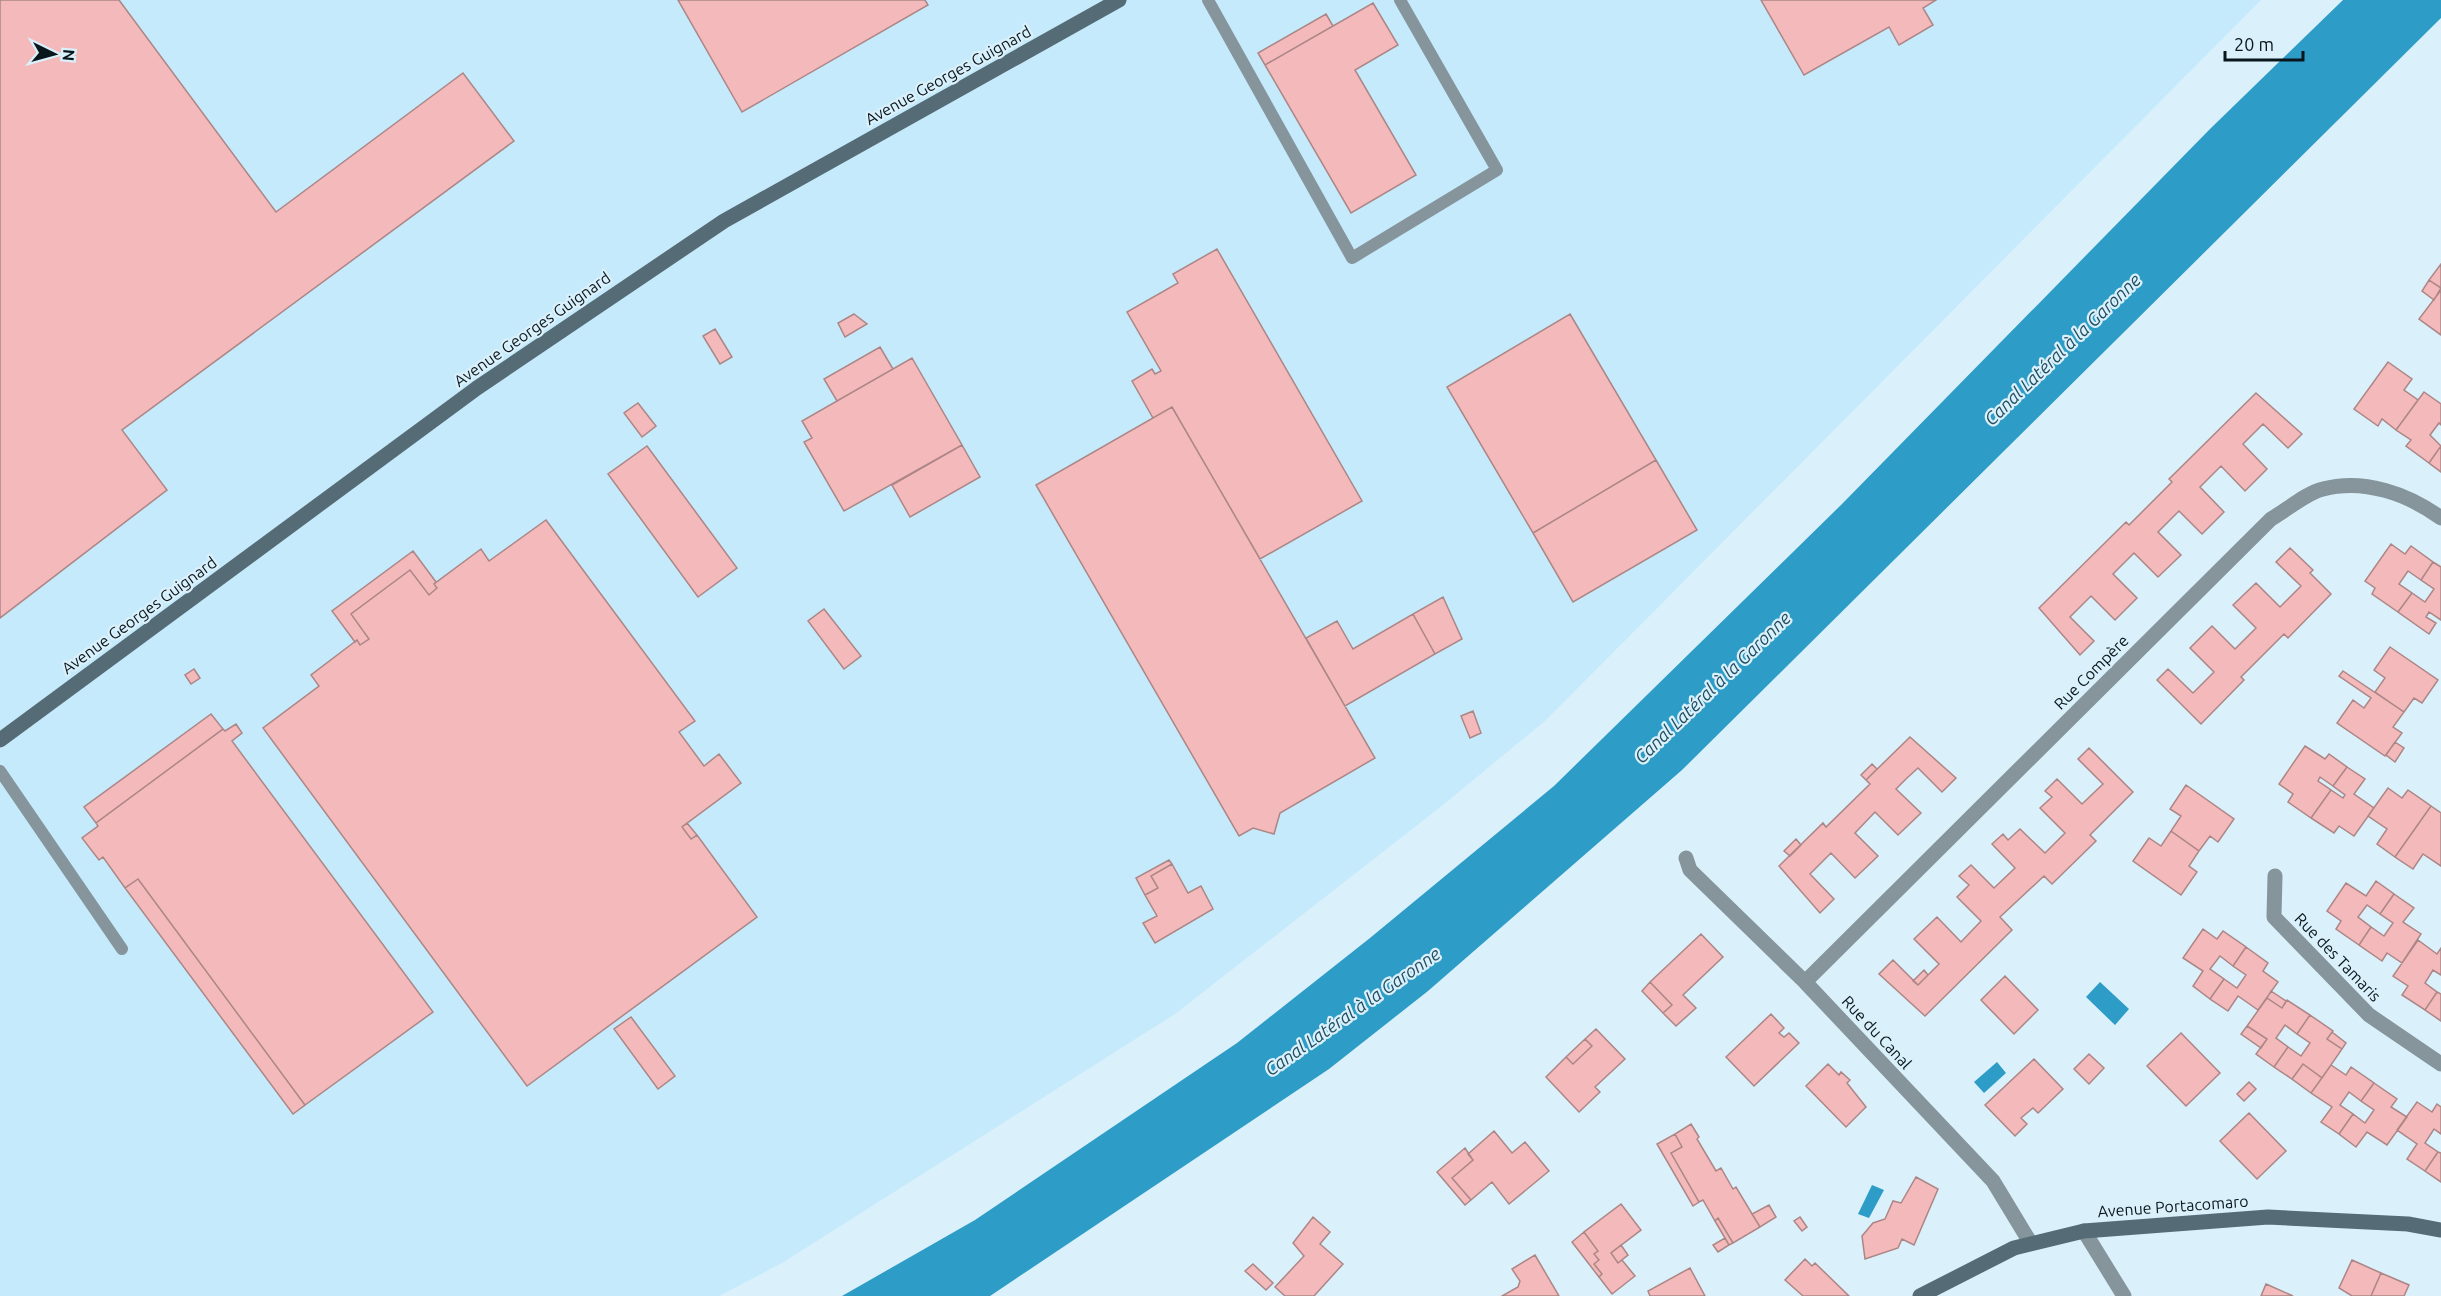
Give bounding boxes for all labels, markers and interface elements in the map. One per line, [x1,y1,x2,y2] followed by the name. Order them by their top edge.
[862,22,1034,128] street label: Avenue Georges Guignard
[24,24,84,84] north arrow
[2225,24,2303,62] scale bar
[2234,34,2274,54] text: 20 m
[59,49,78,62] text: N
[450,268,614,390] street label: Avenue Georges Guignard
[1980,269,2144,429] water label: Canal Latéral à la Garonne
[58,553,220,677] street label: Avenue Georges Guignard
[1630,607,1794,767] water label: Canal Latéral à la Garonne
[2050,631,2132,713] street label: Rue Compère
[2291,909,2385,1005] street label: Rue des Tamaris
[1261,943,1443,1079] water label: Canal Latéral à la Garonne
[1839,992,1915,1072] street label: Rue du Canal
[2097,1192,2249,1220] street label: Avenue Portacomaro

